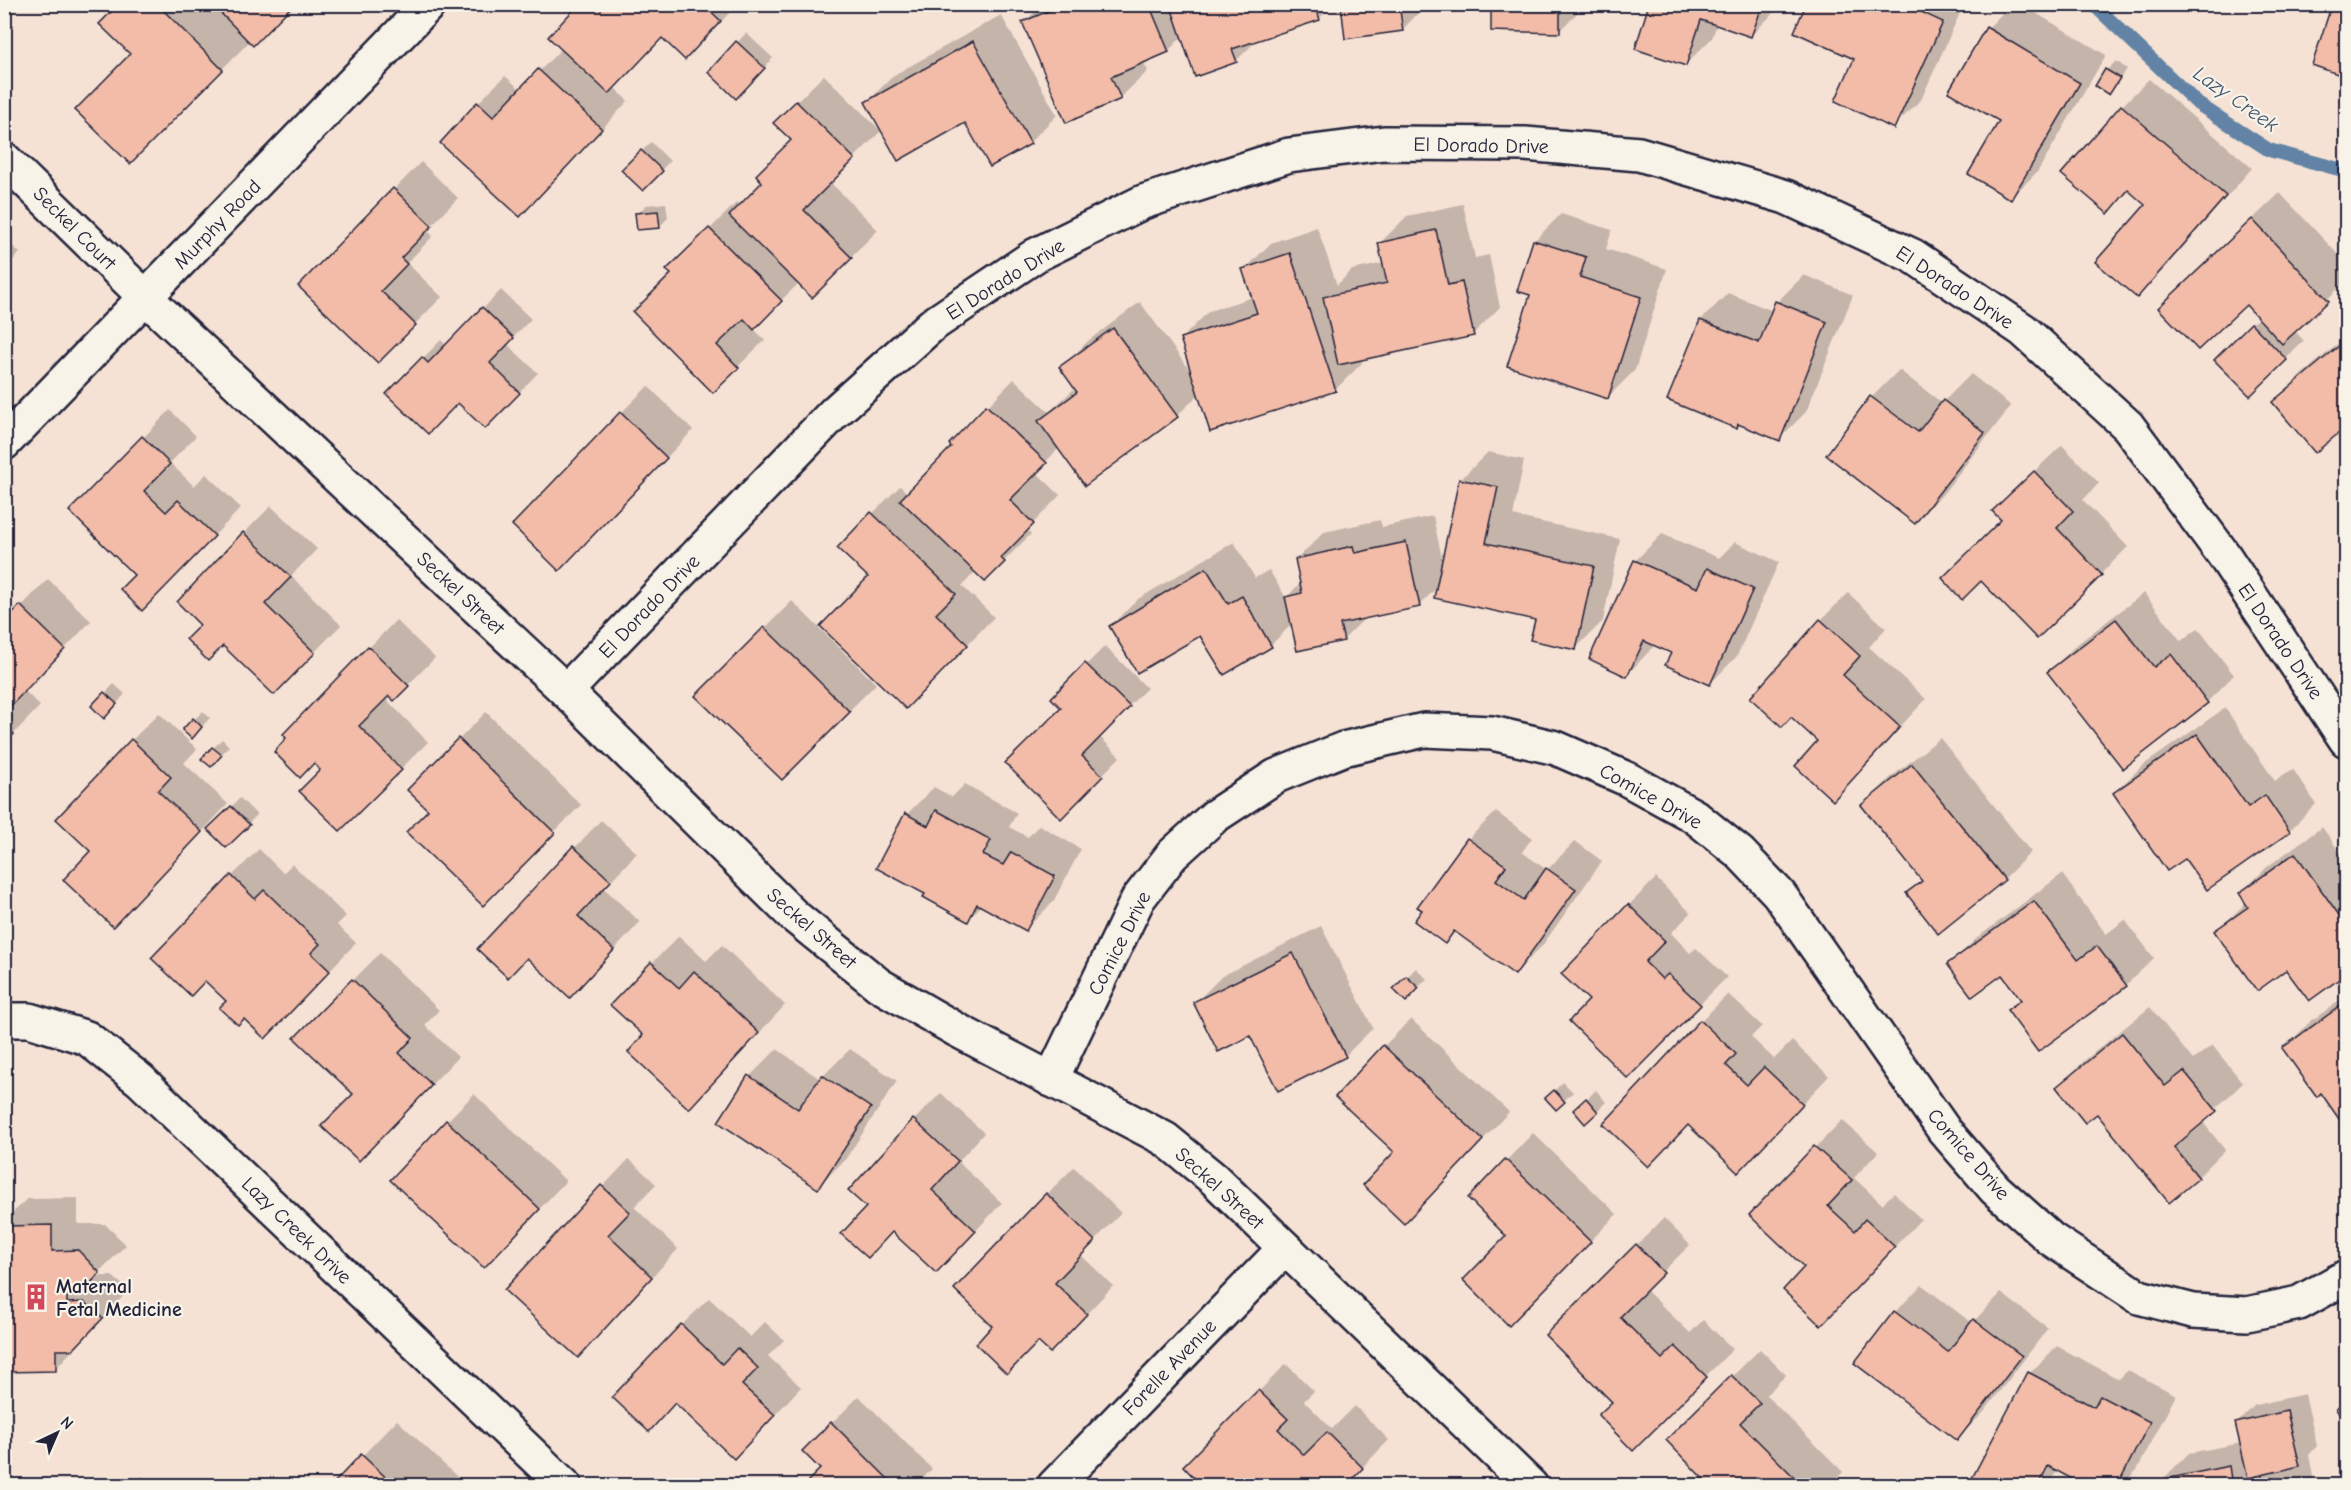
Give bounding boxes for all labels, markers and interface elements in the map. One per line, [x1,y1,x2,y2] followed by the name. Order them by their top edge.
[2189,61,2284,137] water label: Lazy Creek
[1413,133,1549,158] street label: El Dorado Drive
[169,175,266,274] street label: Murphy Road
[28,182,122,275] street label: Seckel Court
[942,234,1069,325] street label: El Dorado Drive
[1892,241,2018,334] street label: El Dorado Drive
[412,547,510,641] street label: Seckel Street
[594,550,705,663] street label: El Dorado Drive
[2233,579,2328,704] street label: El Dorado Drive
[1596,759,1706,834] street label: Comice Drive
[762,883,862,974] street label: Seckel Street
[1083,888,1155,999] street label: Comice Drive
[1923,1104,2014,1205] street label: Comice Drive
[1171,1143,1270,1235] street label: Seckel Street
[237,1172,356,1288] street label: Lazy Creek Drive
[56,1275,182,1321] place label: Maternal Fetal Medicine
[21,1282,51,1312] building icon: Maternal Fetal Medicine
[1118,1314,1221,1420] street label: Forelle Avenue
[27,1403,87,1463] north arrow
[57,1413,77,1433] text: N

